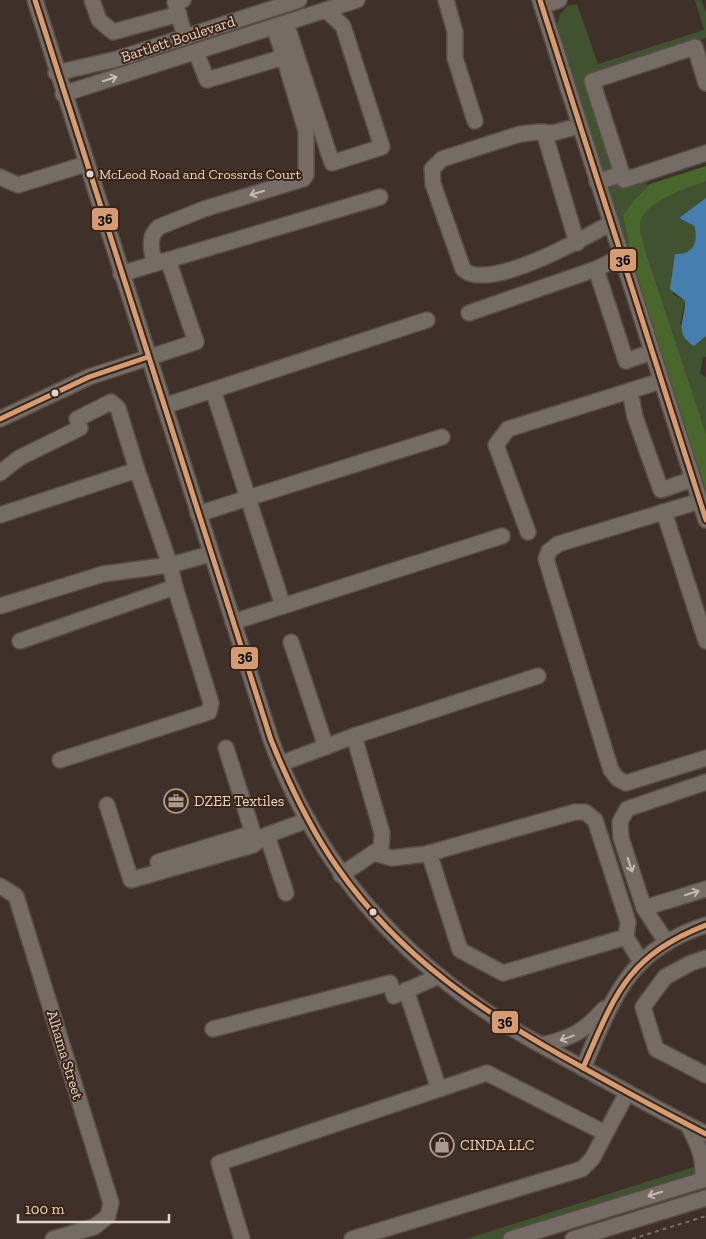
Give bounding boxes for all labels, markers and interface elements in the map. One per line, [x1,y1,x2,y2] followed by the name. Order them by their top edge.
[119,12,238,66] street label: Bartlett Boulevard
[101,74,117,83] one-way arrow
[99,166,302,183] place label: McLeod Road and Crossrds Court
[85,169,95,179] marker: McLeod Road and Crossrds Court
[249,189,265,199] one-way arrow
[91,207,119,231] line badge: 36
[98,211,113,228] text: 36
[609,248,637,272] line badge: 36
[616,252,631,269] text: 36
[50,388,60,398] unlabelled marker
[230,646,259,670] line badge: 36
[238,649,253,666] text: 36
[163,788,189,814] office icon: DZEE Textiles
[194,792,284,810] place label: DZEE Textiles
[626,857,635,873] one-way arrow
[683,888,699,898] one-way arrow
[368,907,378,917] unlabelled marker
[43,1008,87,1102] street label: Alhama Street
[491,1010,519,1034] line badge: 36
[498,1014,513,1031] text: 36
[560,1034,576,1043] one-way arrow
[429,1132,455,1158] shop icon: CINDA LLC
[460,1136,534,1154] place label: CINDA LLC
[647,1190,663,1200] one-way arrow
[18,1192,169,1224] scale bar
[25,1200,64,1218] text: 100 m

